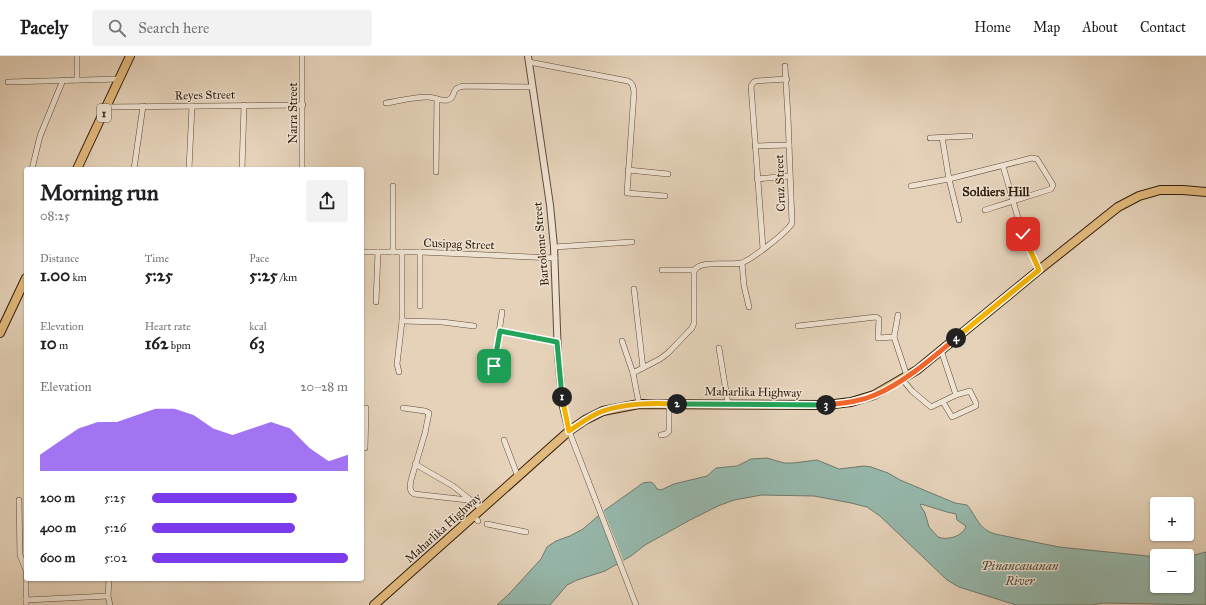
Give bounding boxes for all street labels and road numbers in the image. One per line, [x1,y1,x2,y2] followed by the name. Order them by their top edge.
[286,82,300,144] street label: Narra Street
[175,87,236,103] street label: Reyes Street
[97,104,111,122] road number: 1
[772,153,788,212] street label: Cruz Street
[530,201,552,287] street label: Bartolome Street
[423,236,496,253] street label: Cusipag Street
[704,384,802,401] street label: Maharlika Highway
[402,490,485,567] street label: Maharlika Highway

